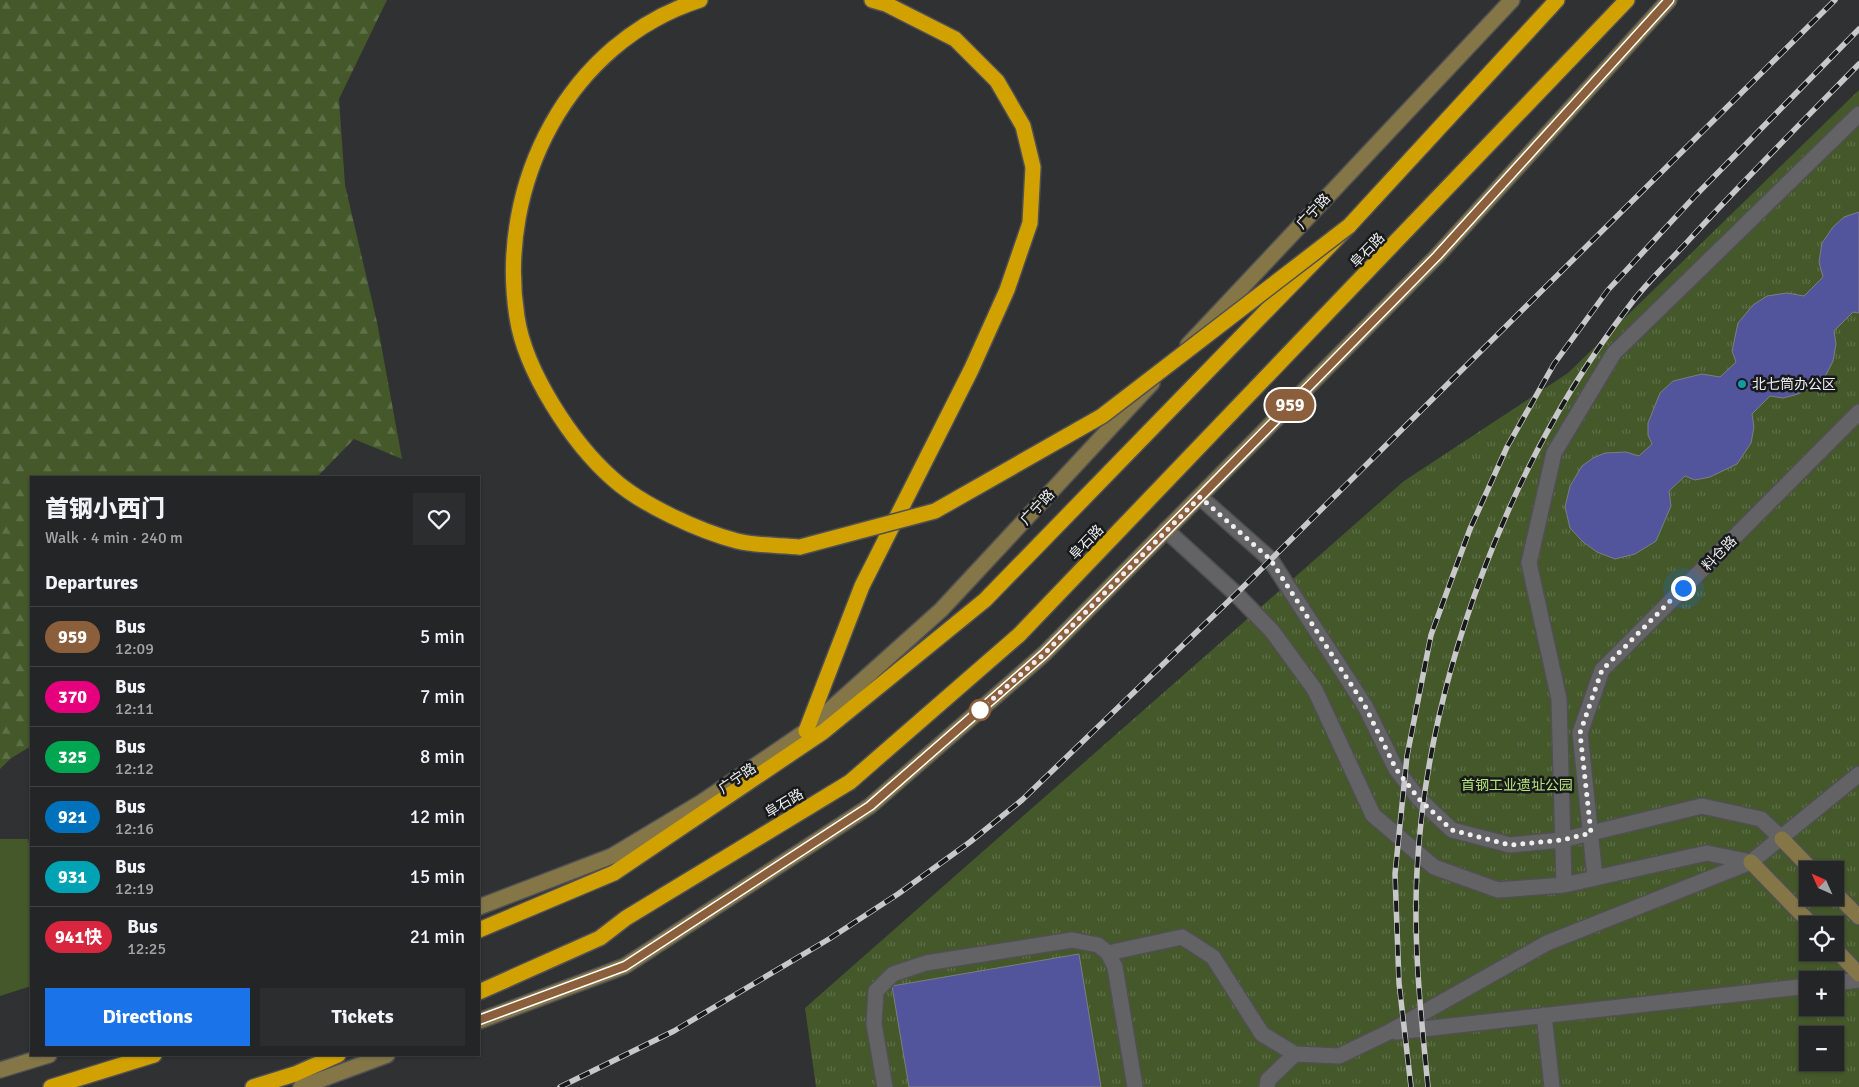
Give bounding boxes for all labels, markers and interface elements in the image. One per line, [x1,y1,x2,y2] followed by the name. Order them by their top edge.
[1293,190,1334,232] street label: 广宁路
[1347,229,1388,271] street label: 阜石路
[1752,376,1836,393] place label: 北七筒办公区
[1736,378,1748,390] marker: 北七筒办公区
[1261,389,1319,421] line badge: 959
[1275,394,1305,416] text: 959
[1017,486,1058,528] street label: 广宁路
[413,493,465,545] button: heart
[45,494,165,524] text: 首钢小西门
[1066,521,1107,563] street label: 阜石路
[45,528,183,548] text: Walk · 4 min · 240 m
[1698,532,1740,574] street label: 料仓路
[45,571,138,595] text: Departures
[1671,576,1696,601] your location
[115,615,146,639] text: Bus
[420,625,465,649] text: 5 min
[58,626,87,648] text: 959
[115,639,154,659] text: 12:09
[115,675,146,699] text: Bus
[420,685,465,709] text: 7 min
[58,686,87,708] text: 370
[115,699,154,719] text: 12:11
[969,699,991,721] unlabelled marker
[115,735,146,759] text: Bus
[420,745,465,769] text: 8 min
[58,746,87,768] text: 325
[115,759,154,779] text: 12:12
[715,760,759,797] street label: 广宁路
[1461,777,1573,794] park label: 首钢工业遗址公园
[762,785,807,822] street label: 阜石路
[115,795,146,819] text: Bus
[410,805,465,829] text: 12 min
[58,806,87,828] text: 921
[115,819,154,839] text: 12:16
[115,855,146,879] text: Bus
[1799,861,1844,906] north arrow
[1799,861,1844,1071] map controls
[410,865,465,889] text: 15 min
[58,866,87,888] text: 931
[115,879,154,899] text: 12:19
[127,915,158,939] text: Bus
[1799,916,1844,961] button: locate
[410,925,465,949] text: 21 min
[55,926,102,948] text: 941快
[127,939,166,959] text: 12:25
[1799,971,1844,1016] button: +
[45,988,250,1046] button: Directions
[260,988,465,1046] button: Tickets
[1799,1026,1844,1071] button: −

